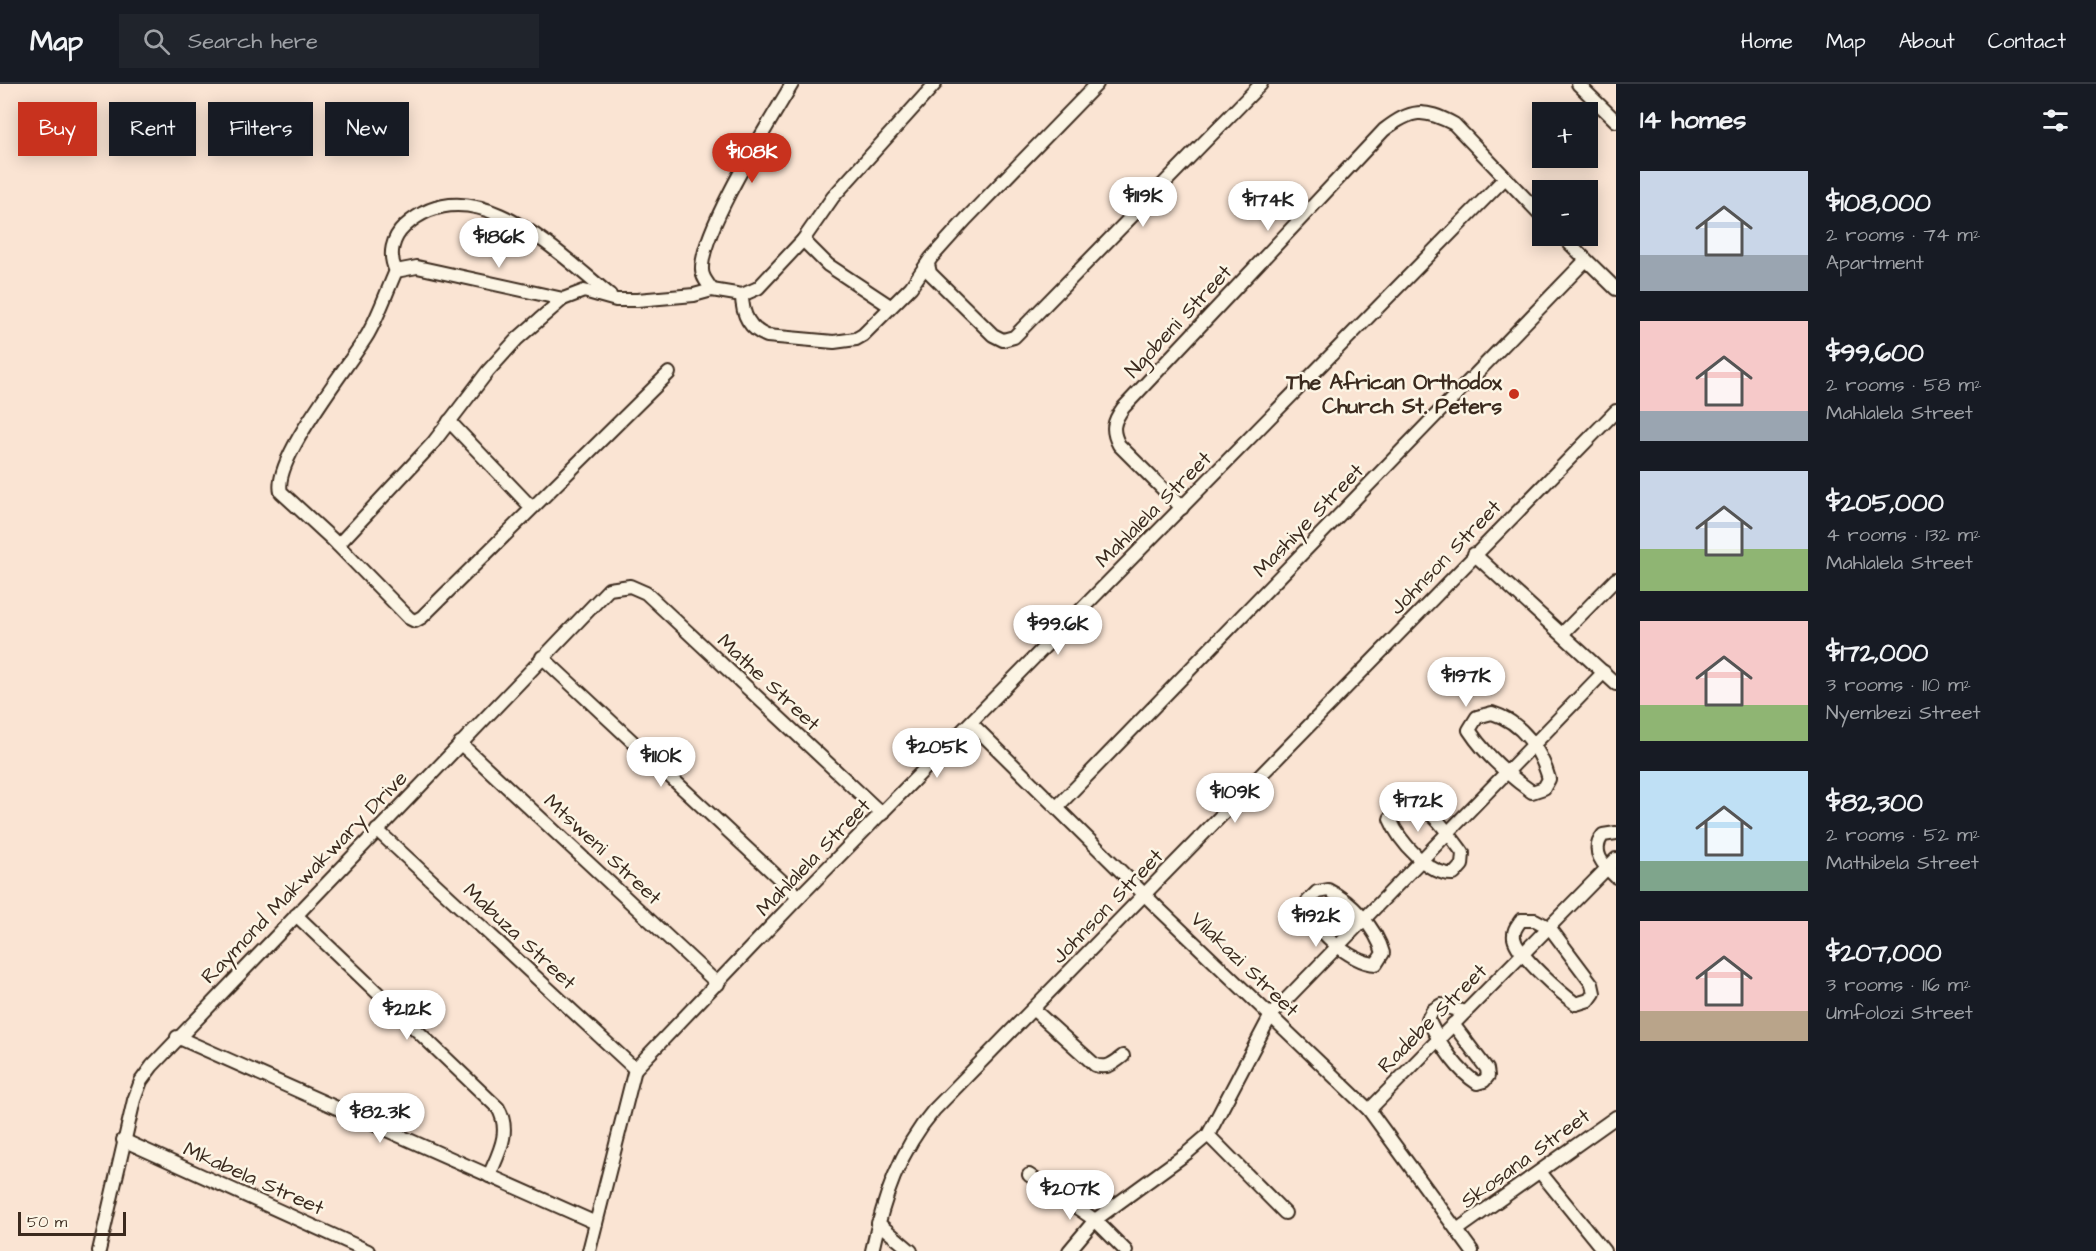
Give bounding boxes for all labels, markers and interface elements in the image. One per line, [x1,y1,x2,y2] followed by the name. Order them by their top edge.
[119,14,539,68] search box
[30,22,83,61] text: Map
[140,25,173,58] icon: search
[188,26,318,57] text: Search here
[1741,27,1793,56] text: Home
[1826,27,1866,56] text: Map
[1899,27,1955,56] text: About
[1988,27,2066,56] text: Contact
[18,102,97,156] chip: Buy
[109,102,196,156] chip: Rent
[208,102,313,156] chip: Filters
[325,102,409,156] chip: New
[1532,102,1598,246] map controls
[1532,102,1598,168] button: +
[1640,102,1746,138] text: 14 homes
[2039,104,2072,137] icon: filters
[710,133,794,184] pin: $108K
[726,138,778,166] text: $108K
[1101,177,1185,228] pin: $119K
[1532,180,1598,246] button: −
[1226,181,1310,232] pin: $174K
[1123,182,1163,210] text: $119K
[1826,185,1931,221] text: $108,000
[1242,186,1294,214] text: $174K
[1688,195,1760,267] icon: home
[457,218,541,269] pin: $186K
[1826,221,1980,249] text: 2 rooms · 74 m²
[473,223,525,251] text: $186K
[1826,249,1924,277] text: Apartment
[1118,258,1241,386] street label: Ngobeni Street
[1826,335,1924,371] text: $99,600
[1688,345,1760,417] icon: home
[1285,368,1503,421] place label: The African Orthodox Church St. Peters
[1826,371,1982,399] text: 2 rooms · 58 m²
[1507,387,1521,401] marker: The African Orthodox Church St. Peters
[1826,399,1973,427] text: Mahlalela Street
[1089,444,1219,574] street label: Mahlalela Street
[1246,457,1372,585] street label: Mashiye Street
[1826,485,1944,521] text: $205,000
[1383,493,1508,621] street label: Johnson Street
[1688,495,1760,567] icon: home
[1826,521,1981,549] text: 4 rooms · 132 m²
[1826,549,1973,577] text: Mahlalela Street
[1009,605,1107,656] pin: $99.6K
[1027,610,1089,638] text: $99.6K
[711,627,827,738] street label: Mathe Street
[1826,635,1929,671] text: $172,000
[1688,645,1760,717] icon: home
[1424,657,1508,708] pin: $197K
[1441,662,1491,690] text: $197K
[1826,671,1971,699] text: 3 rooms · 110 m²
[1826,699,1981,727] text: Nyembezi Street
[895,728,979,779] pin: $205K
[906,733,968,761] text: $205K
[619,737,703,788] pin: $110K
[641,742,681,770] text: $110K
[194,764,416,992] street label: Raymond Makwakwary Drive
[1193,773,1277,824] pin: $109K
[1210,778,1260,806] text: $109K
[1376,782,1460,833] pin: $172K
[1826,785,1923,821] text: $82,300
[537,787,668,912] street label: Mtsweni Street
[1393,787,1443,815] text: $172K
[749,791,878,923] street label: Mahlalela Street
[1688,795,1760,867] icon: home
[1826,821,1980,849] text: 2 rooms · 52 m²
[1045,842,1170,970] street label: Johnson Street
[1826,849,1979,877] text: Mathibela Street
[457,876,583,997] street label: Mabuza Street
[1274,897,1358,948] pin: $192K
[1292,902,1340,930] text: $192K
[1184,905,1306,1024] street label: Vilakazi Street
[1826,935,1942,971] text: $207,000
[1688,945,1760,1017] icon: home
[1371,957,1494,1080] street label: Radebe Street
[1826,971,1971,999] text: 3 rooms · 116 m²
[365,990,449,1041] pin: $212K
[383,995,431,1023] text: $212K
[1826,999,1973,1027] text: Umfolozi Street
[331,1093,429,1144] pin: $82.3K
[350,1098,410,1126] text: $82.3K
[1455,1101,1596,1215] street label: Skosana Street
[179,1134,329,1223] street label: Mkabela Street
[1028,1170,1112,1221] pin: $207K
[1040,1175,1100,1203] text: $207K
[18,1209,126,1236] scale bar
[27,1211,67,1233] text: 50 m

